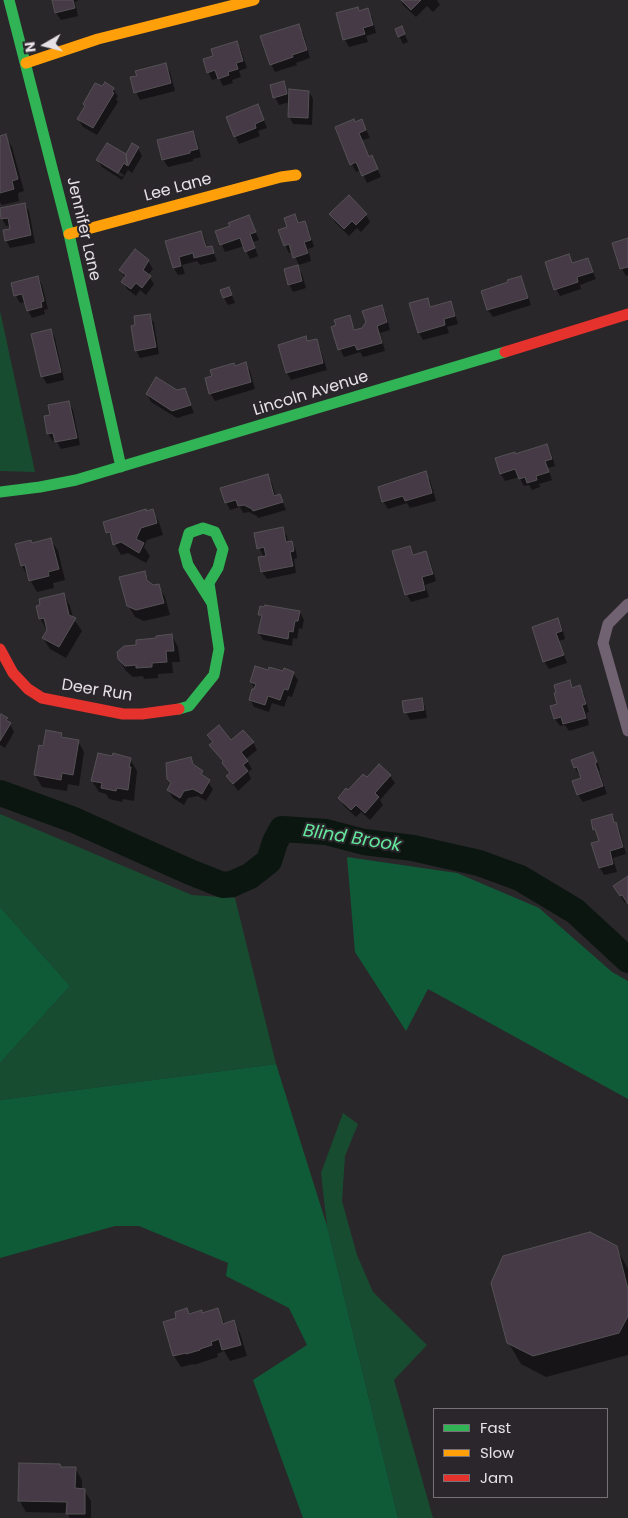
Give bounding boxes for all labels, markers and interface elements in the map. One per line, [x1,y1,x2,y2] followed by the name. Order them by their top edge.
[20,20,70,70] north arrow
[20,40,41,54] text: N
[142,170,214,206] street label: Lee Lane
[62,175,104,283] street label: Jennifer Lane
[251,367,371,421] street label: Lincoln Avenue
[60,676,134,706] street label: Deer Run
[301,821,403,857] water label: Blind Brook
[433,1408,608,1498] legend
[480,1417,511,1438] text: Fast
[480,1442,514,1463] text: Slow
[480,1467,514,1488] text: Jam

